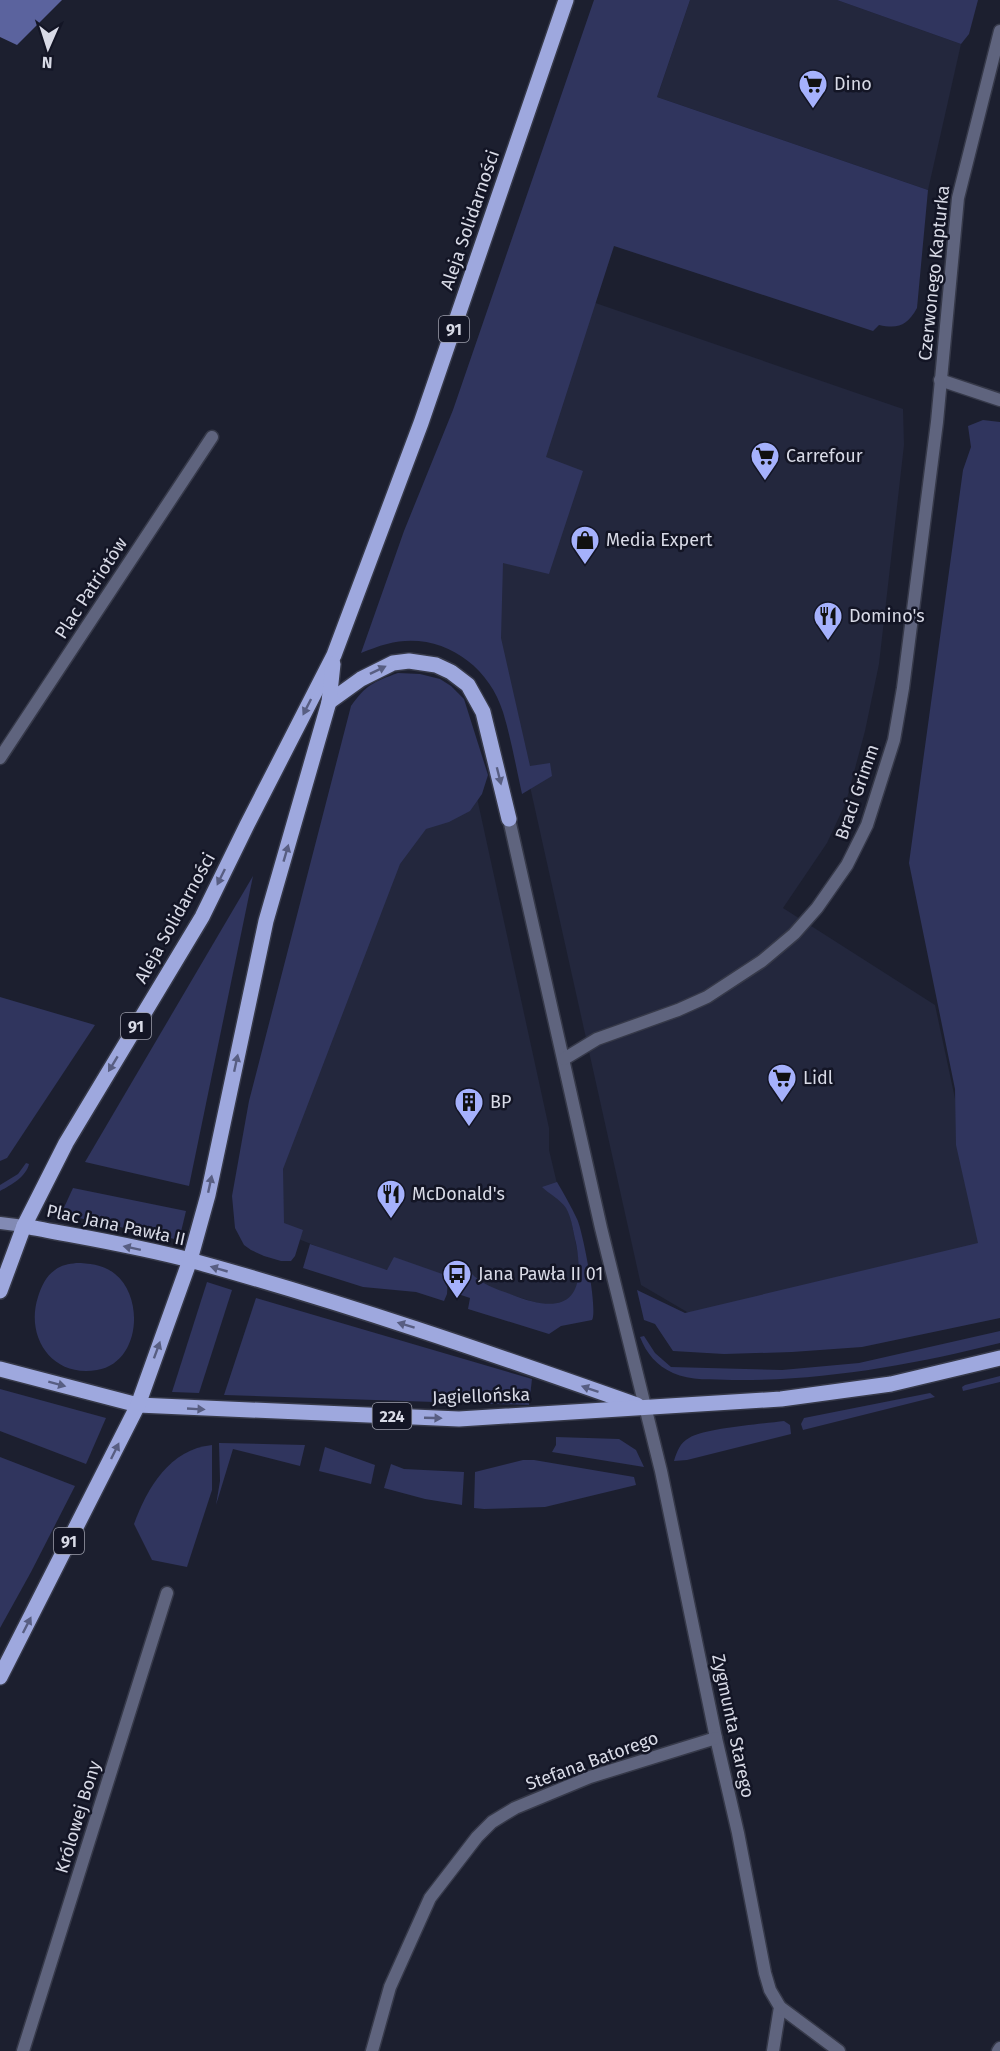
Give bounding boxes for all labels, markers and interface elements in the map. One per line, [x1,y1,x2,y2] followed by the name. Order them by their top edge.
[18,18,78,78] north arrow
[41,53,53,72] text: N
[797,68,829,110] supermarket icon: Dino
[834,73,872,95] place label: Dino
[436,147,504,293] street label: Aleja Solidarności
[914,184,954,362] street label: Czerwonego Kapturka
[439,316,469,342] road number: 91
[749,440,781,482] supermarket icon: Carrefour
[786,445,863,467] place label: Carrefour
[569,524,601,566] shop icon: Media Expert
[606,529,713,551] place label: Media Expert
[50,533,132,643] street label: Plac Patriotów
[812,600,844,642] restaurant icon: Domino's
[849,605,925,627] place label: Domino's
[369,666,387,676] one-way arrow
[302,699,312,716] one-way arrow
[830,741,884,843] street label: Braci Grimm
[494,767,504,786] one-way arrow
[282,843,291,861] one-way arrow
[130,849,220,987] street label: Aleja Solidarności
[217,869,226,886] one-way arrow
[121,1013,151,1039] road number: 91
[232,1053,241,1072] one-way arrow
[108,1056,119,1072] one-way arrow
[766,1062,798,1104] supermarket icon: Lidl
[803,1067,833,1089] place label: Lidl
[453,1086,485,1128] building icon: BP
[490,1091,511,1113] place label: BP
[206,1174,215,1193] one-way arrow
[375,1178,407,1220] restaurant icon: McDonald's
[412,1183,505,1205] place label: McDonald's
[44,1200,188,1250] street label: Plac Jana Pawła II
[123,1243,142,1253] one-way arrow
[441,1258,473,1300] bus stop icon: Jana Pawła II 01
[478,1263,603,1285] place label: Jana Pawła II 01
[210,1264,228,1273] one-way arrow
[397,1320,415,1330] one-way arrow
[153,1341,163,1359] one-way arrow
[47,1379,66,1389] one-way arrow
[432,1383,530,1409] street label: Jagiellońska
[581,1383,599,1393] one-way arrow
[372,1403,412,1429] road number: 224
[187,1404,206,1413] one-way arrow
[423,1413,442,1422] one-way arrow
[110,1443,120,1460] one-way arrow
[54,1528,84,1554] road number: 91
[21,1616,31,1634] one-way arrow
[707,1652,759,1800] street label: Zygmunta Starego
[523,1727,661,1795] street label: Stefana Batorego
[50,1758,106,1876] street label: Królowej Bony

